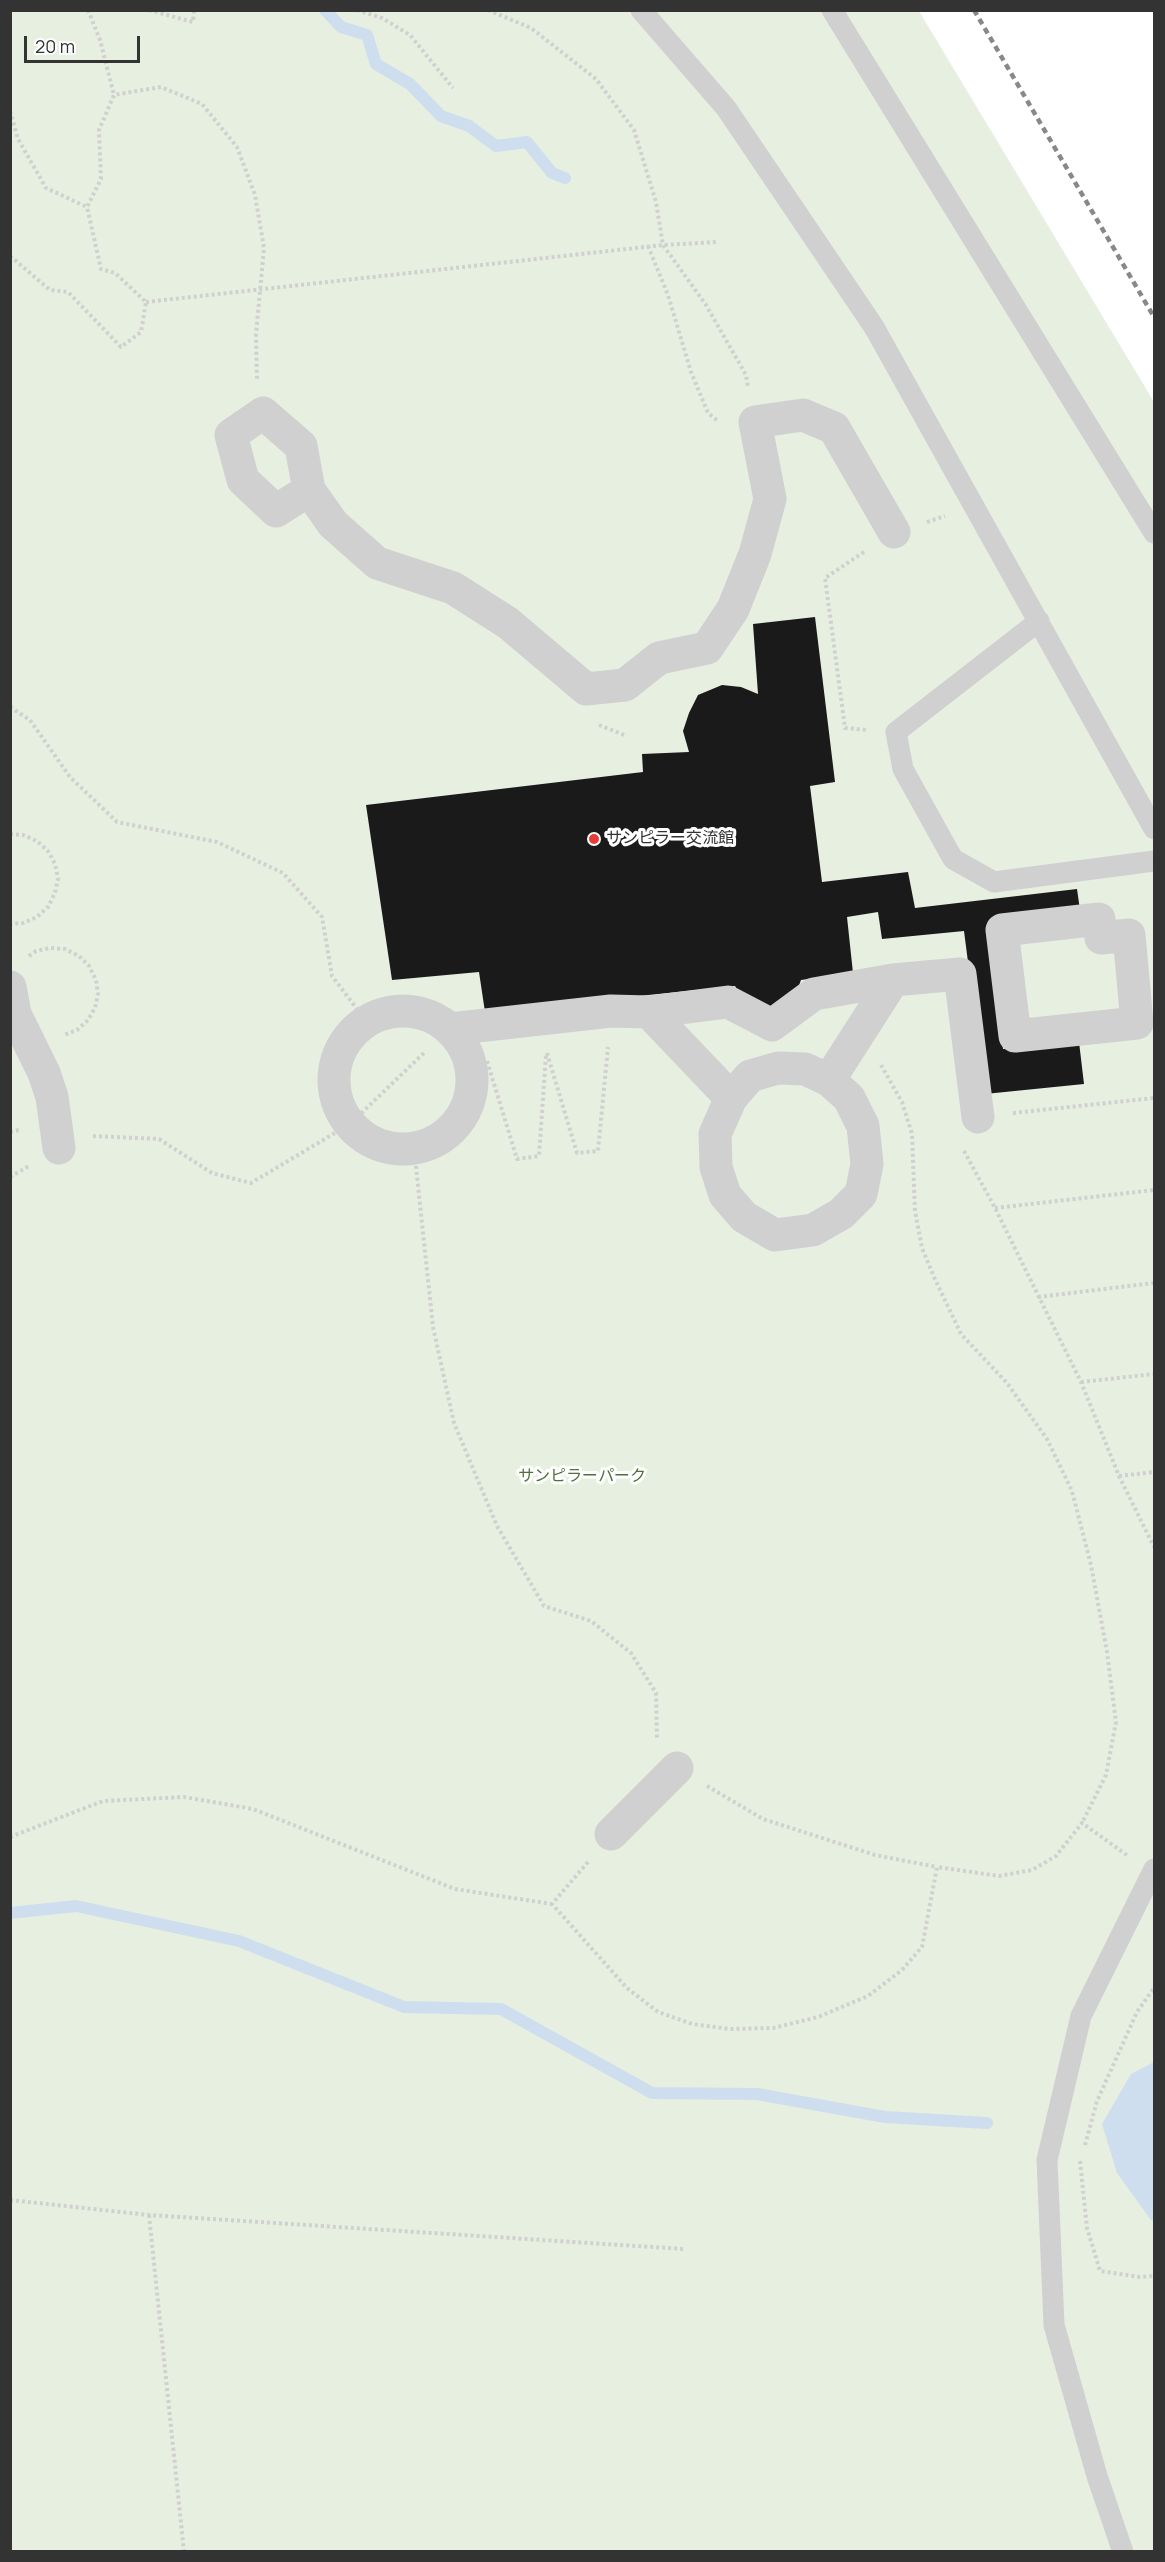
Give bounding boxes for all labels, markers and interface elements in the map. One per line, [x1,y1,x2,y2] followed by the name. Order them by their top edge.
[27,24,142,62] scale bar
[35,34,75,58] text: 20 m
[606,829,734,849] place label: サンピラー交流館
[587,832,601,846] marker: サンピラー交流館
[518,1467,646,1487] park label: サンピラーパーク

